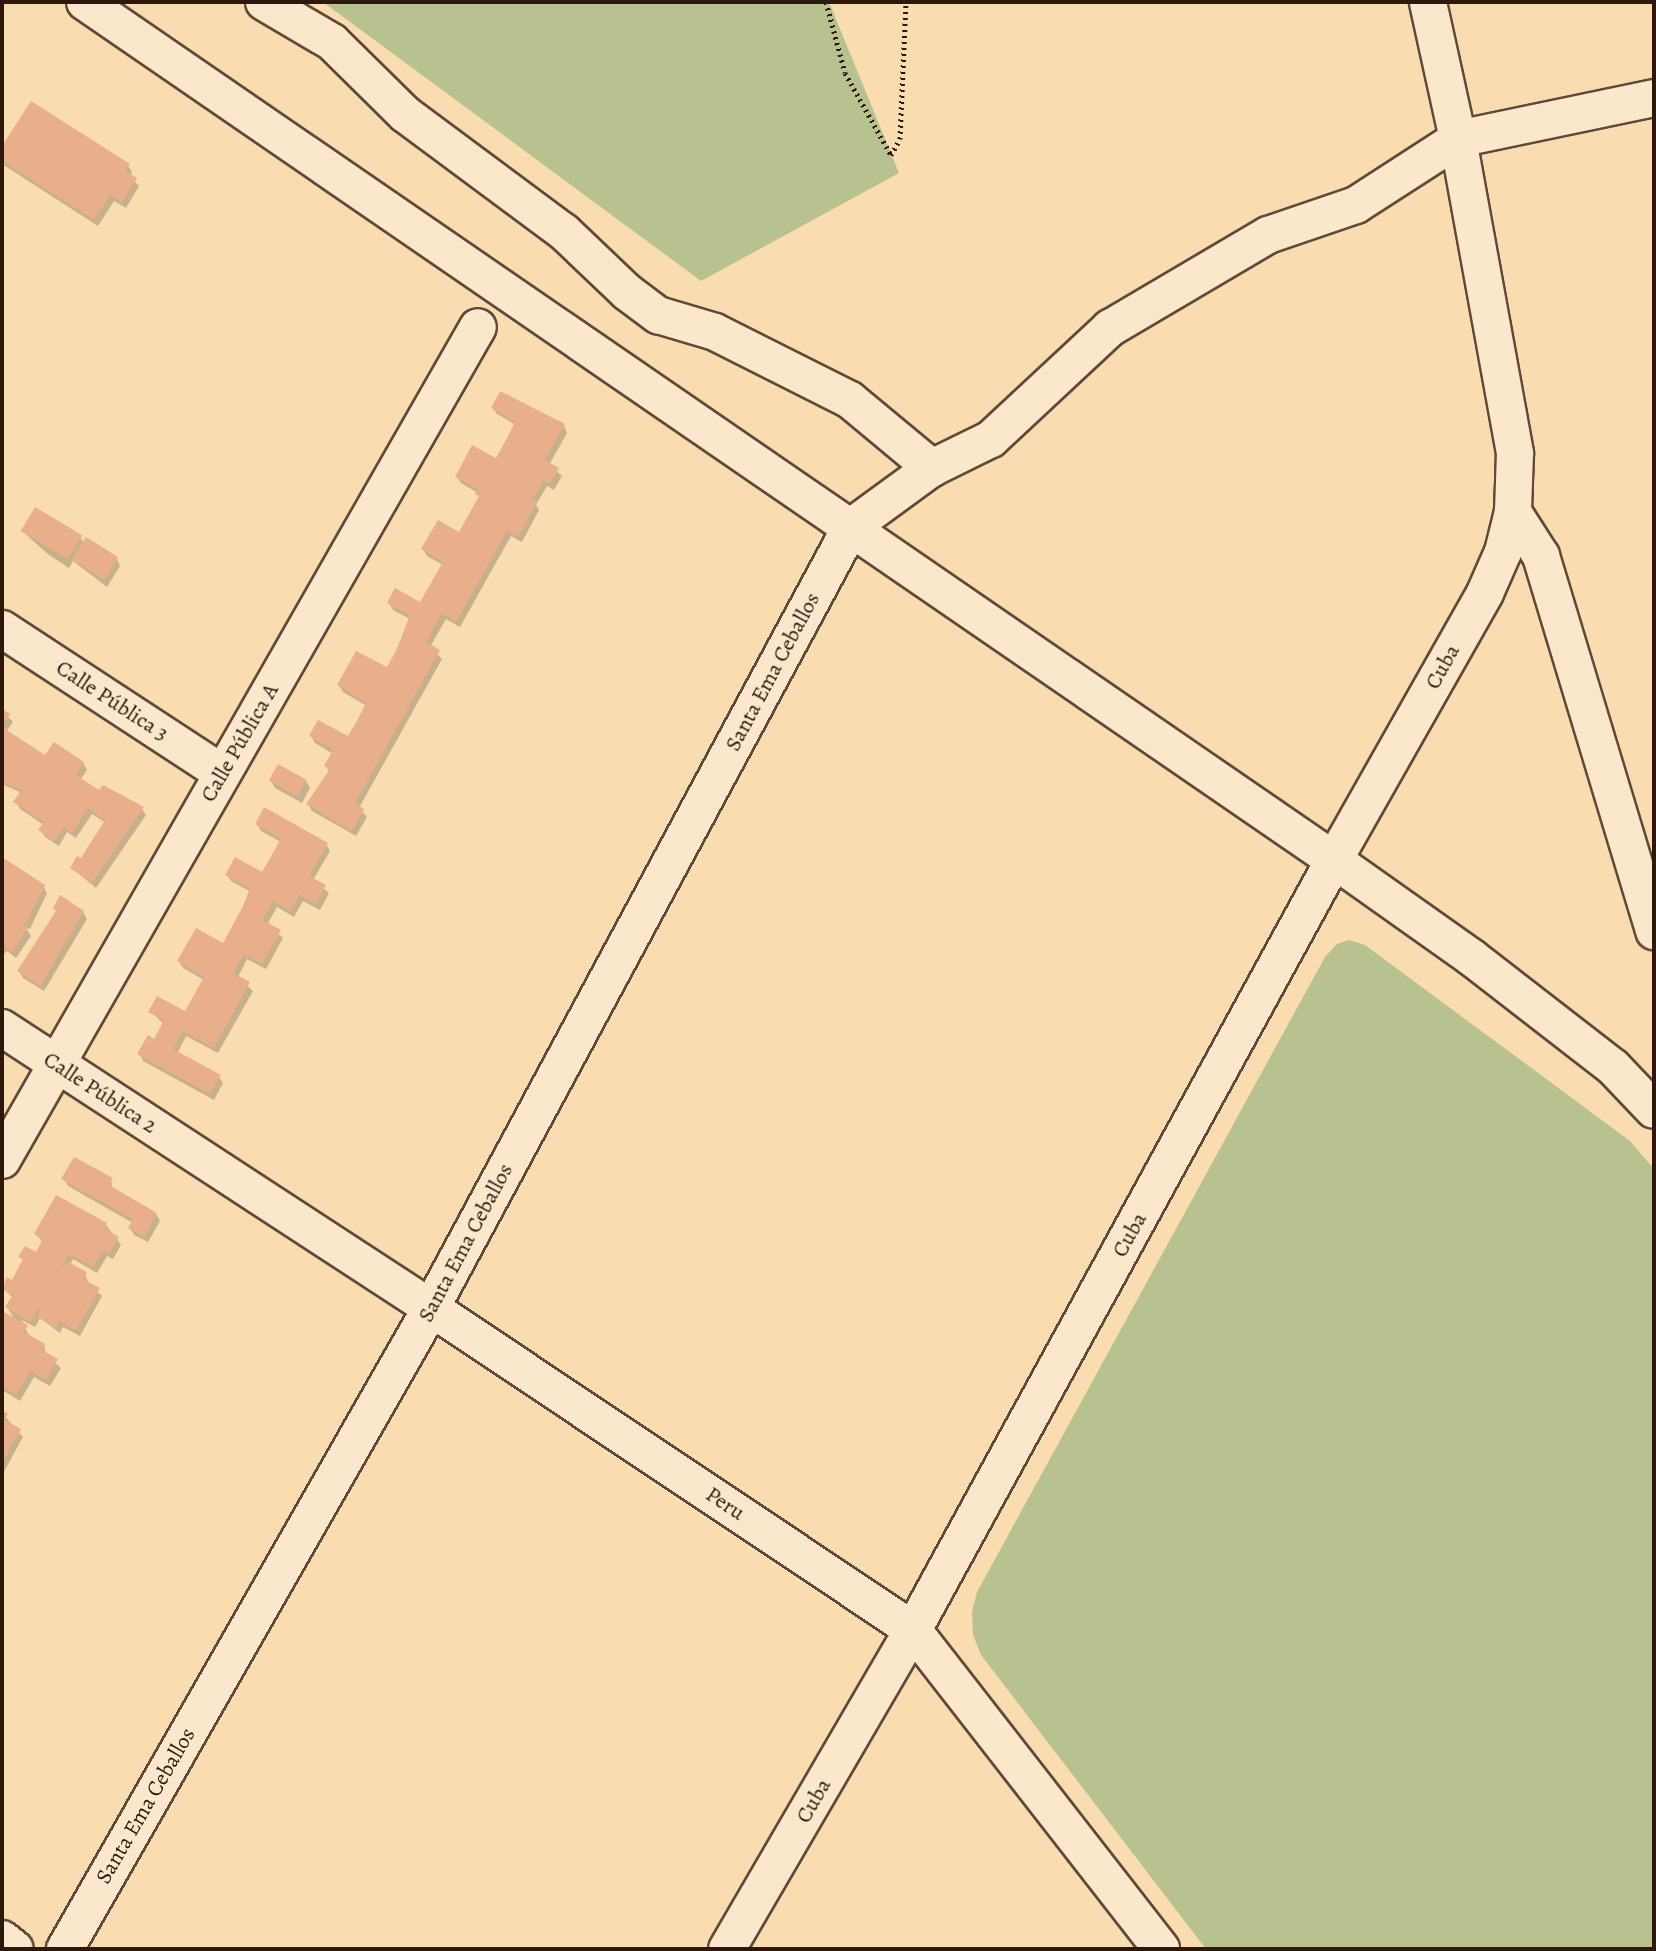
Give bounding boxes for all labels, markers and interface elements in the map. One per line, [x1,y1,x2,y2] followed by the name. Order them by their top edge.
[720,588,826,756] street label: Santa Ema Ceballos
[1420,640,1466,694] street label: Cuba
[51,655,173,747] street label: Calle Pública 3
[195,679,285,807] street label: Calle Pública A
[38,1047,162,1139] street label: Calle Pública 2
[413,1159,519,1327] street label: Santa Ema Ceballos
[1107,1208,1153,1262] street label: Cuba
[700,1482,750,1526] street label: Peru
[91,1723,201,1889] street label: Santa Ema Ceballos
[791,1774,837,1828] street label: Cuba

